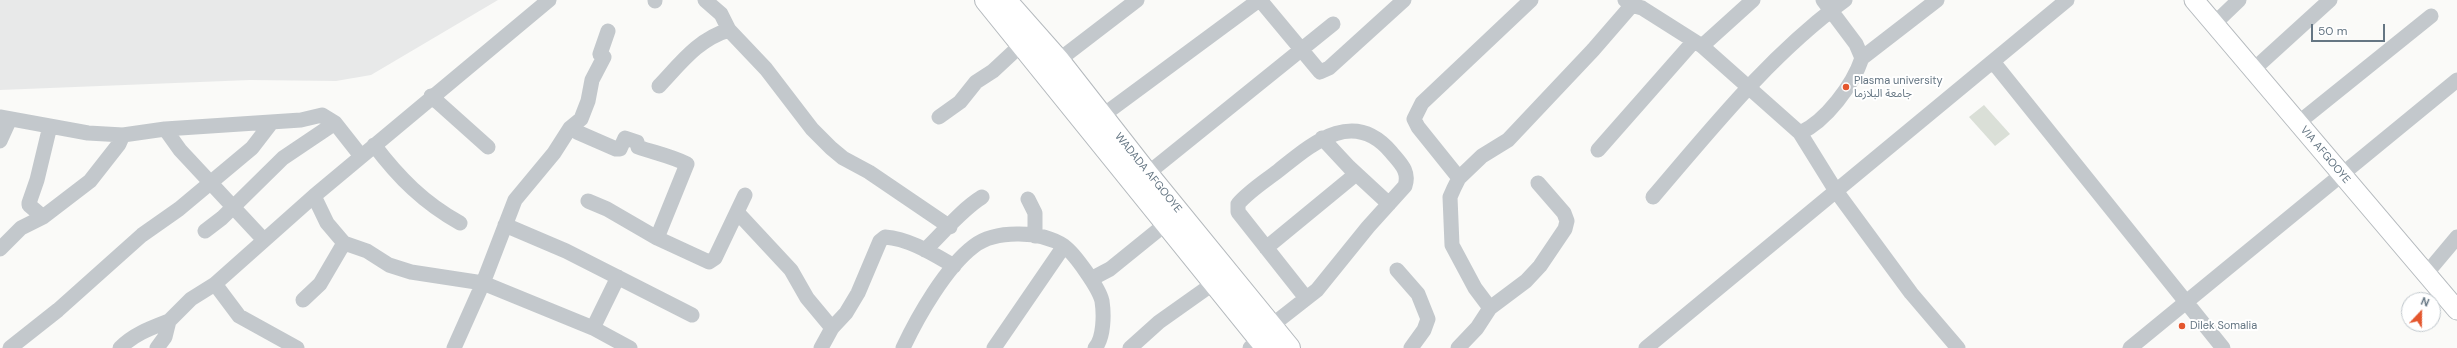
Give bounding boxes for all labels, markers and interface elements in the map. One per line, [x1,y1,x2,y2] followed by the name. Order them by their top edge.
[2313,16,2387,42] scale bar
[2318,23,2347,39] text: 50 m
[1854,74,1943,100] place label: Plasma university جامعة البلازما
[1841,82,1851,92] marker: Plasma university جامعة البلازما
[2297,124,2353,186] street label: VIA AFGOOYE
[1112,130,1184,216] street label: WADADA AFGOOYE
[2401,292,2441,332] north arrow
[2419,294,2431,310] text: N
[2190,319,2257,333] place label: Dilek Somalia
[2177,321,2187,331] marker: Dilek Somalia

